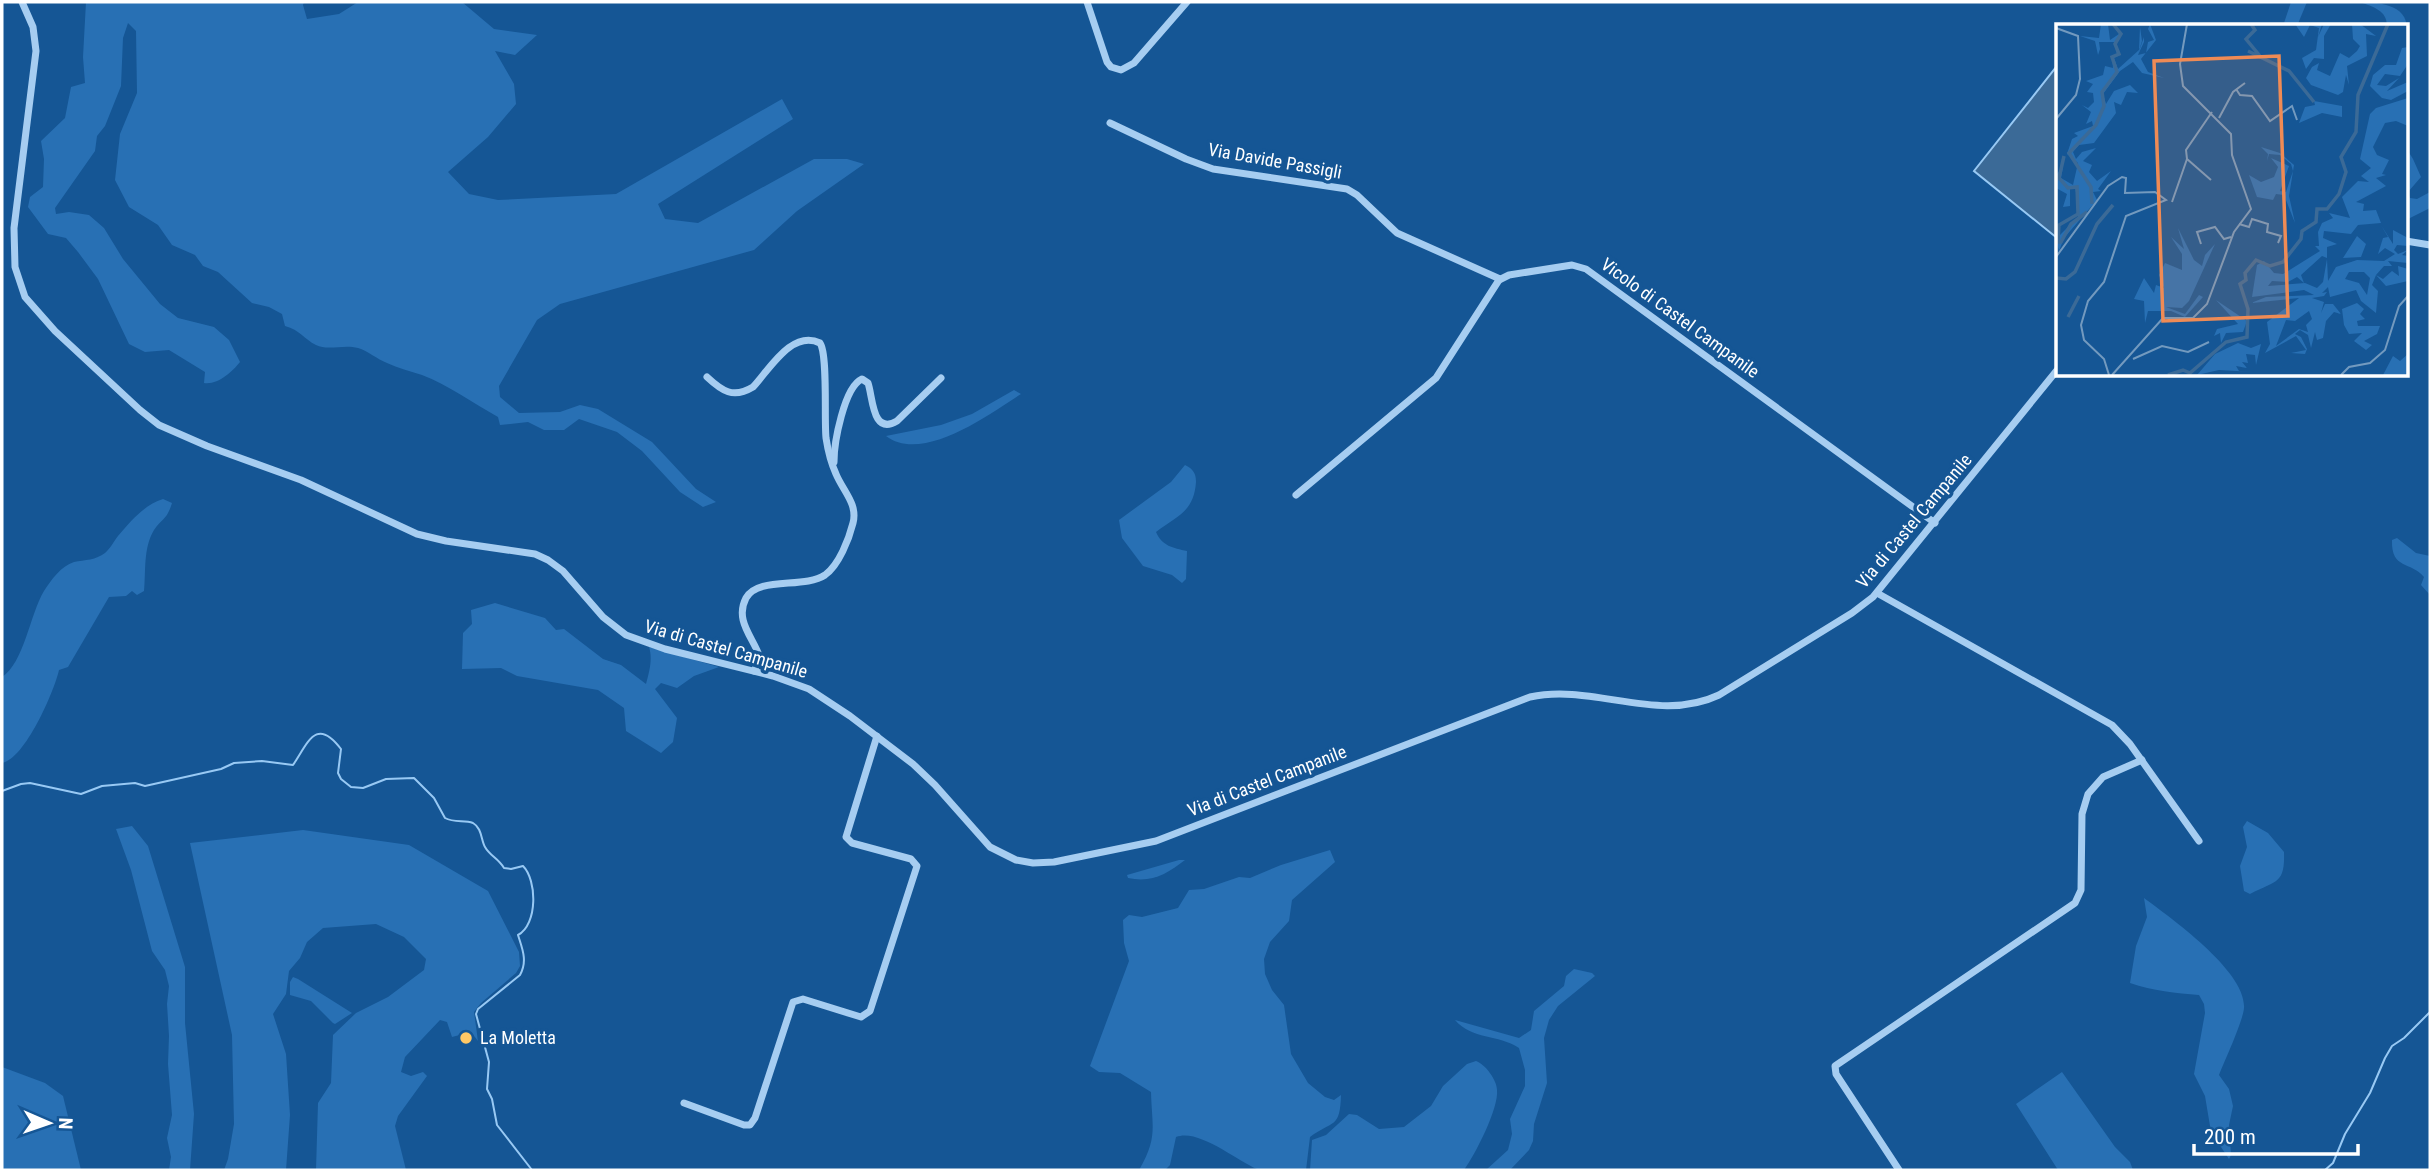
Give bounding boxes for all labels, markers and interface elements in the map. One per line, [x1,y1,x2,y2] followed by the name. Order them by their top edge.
[2056,24,2408,376] inset map
[1207,138,1344,183] street label: Via Davide Passigli
[1597,253,1763,382] street label: Vicolo di Castel Campanile
[1851,449,1976,592] street label: Via di Castel Campanile
[642,615,810,682] street label: Via di Castel Campanile
[1184,741,1349,821] street label: Via di Castel Campanile
[480,1027,556,1048] place label: La Moletta
[458,1030,474,1046] marker: La Moletta
[14,1088,84,1158] north arrow
[2194,1112,2358,1156] scale bar
[54,1117,77,1130] text: N
[2204,1125,2256,1149] text: 200 m

